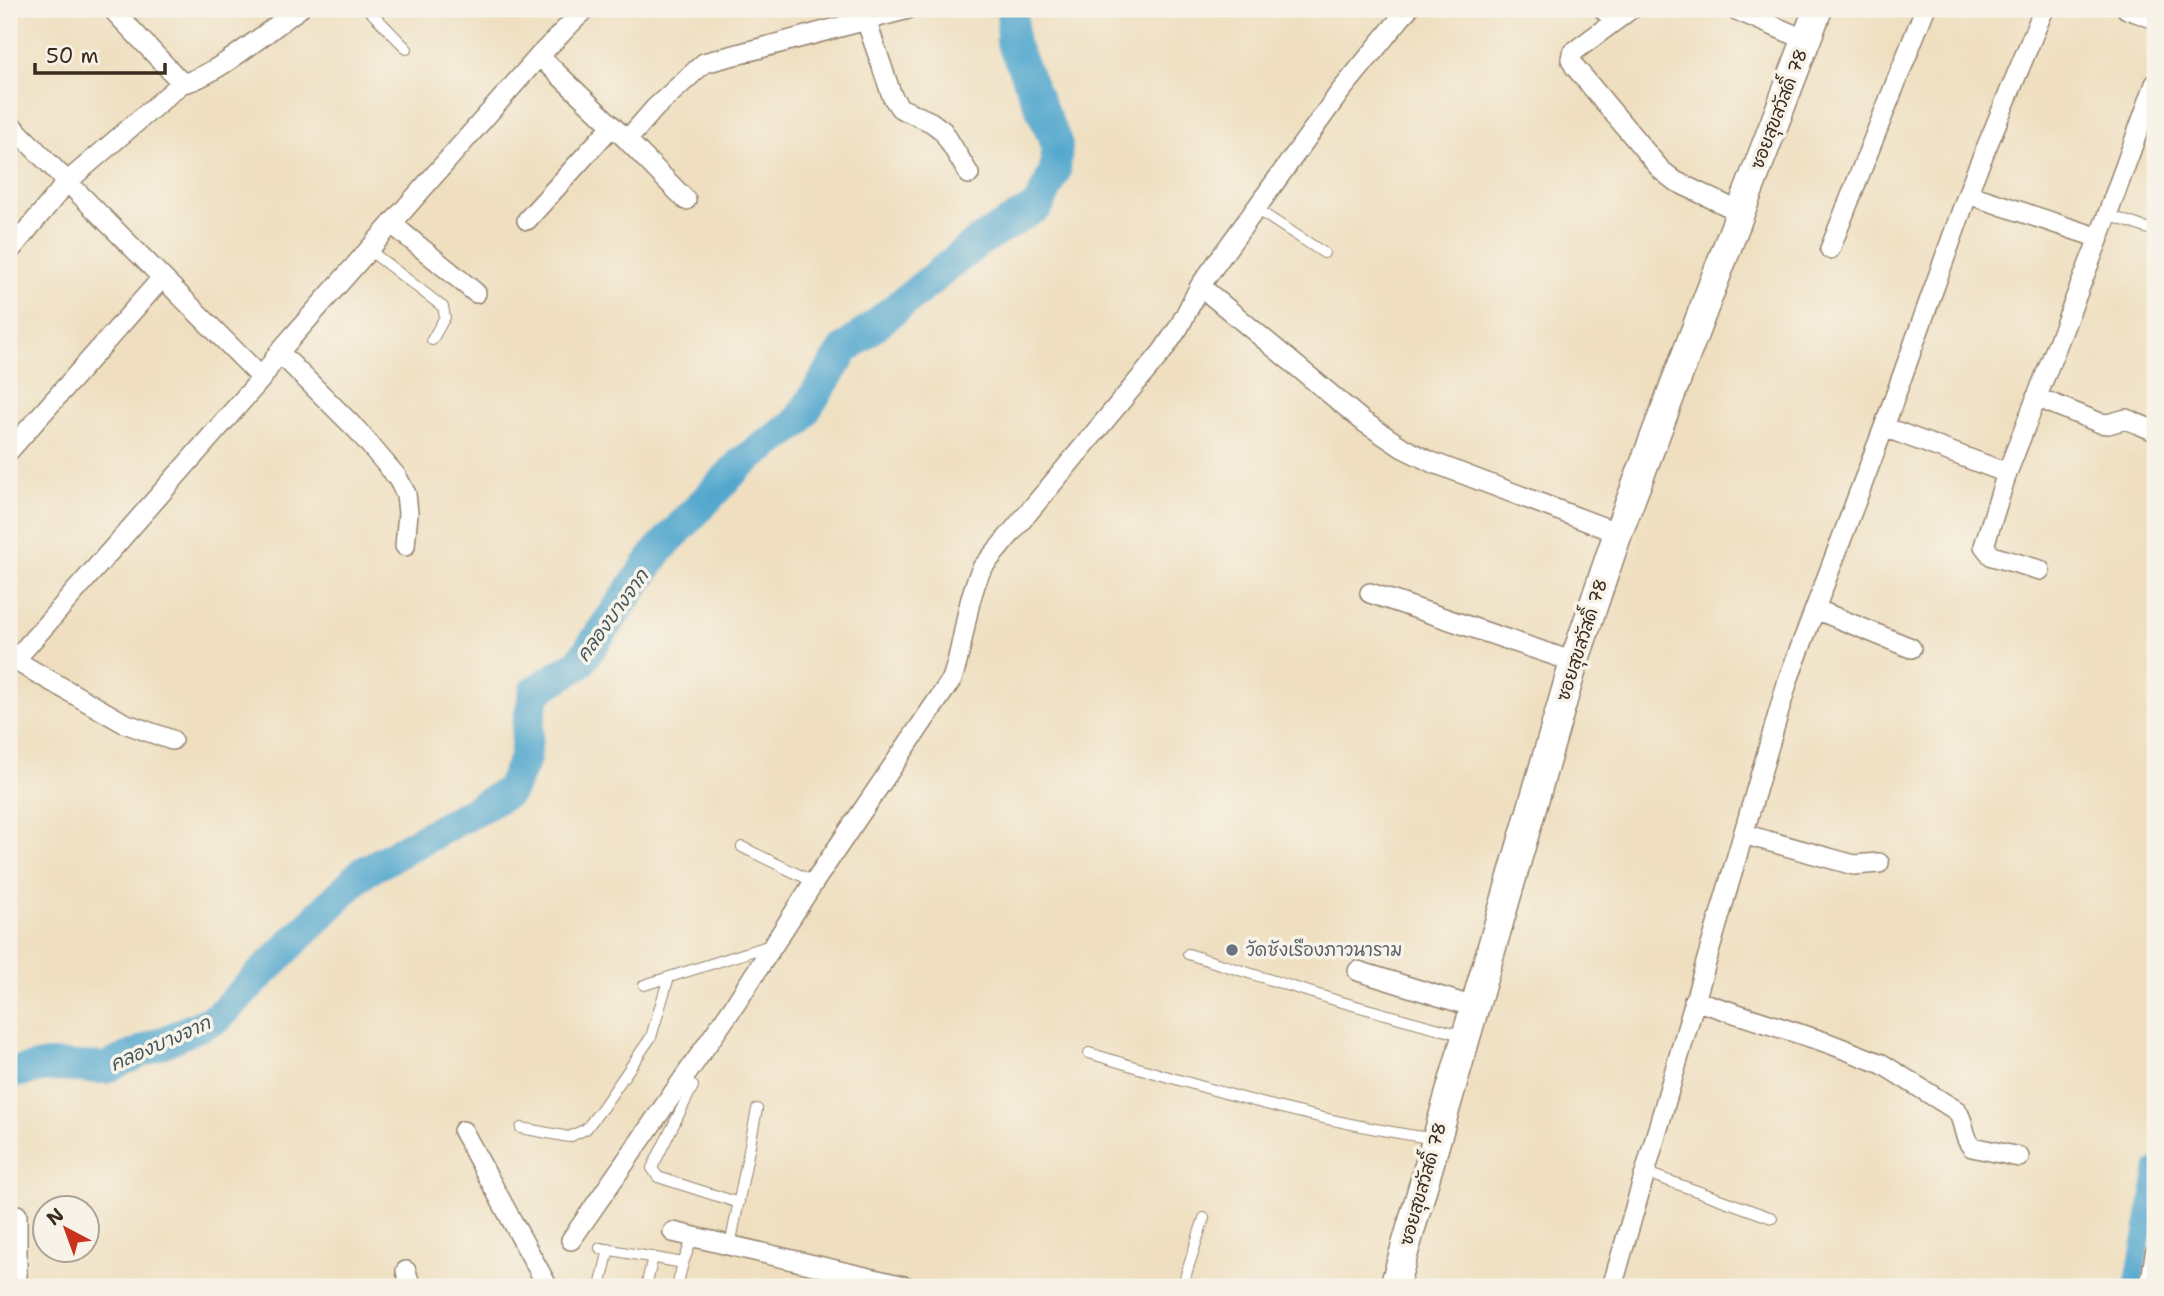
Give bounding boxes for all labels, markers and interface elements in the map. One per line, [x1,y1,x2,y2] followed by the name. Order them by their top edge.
[35,32,164,76] scale bar
[46,42,99,70] text: 50 m
[1740,43,1815,173] street label: ซอยสุขสวัสดิ์ 78
[571,564,655,666] water label: คลองบางจาก
[1546,574,1615,705] street label: ซอยสุขสวัสดิ์ 78
[1246,938,1402,962] place label: วัดชังเรืองภาวนาราม
[1224,942,1240,958] marker: วัดชังเรืองภาวนาราม
[106,1010,215,1077] water label: คลองบางจาก
[1389,1118,1454,1249] street label: ซอยสุขสวัสดิ์ 78
[32,1194,102,1264] north arrow
[41,1202,69,1231] text: N

